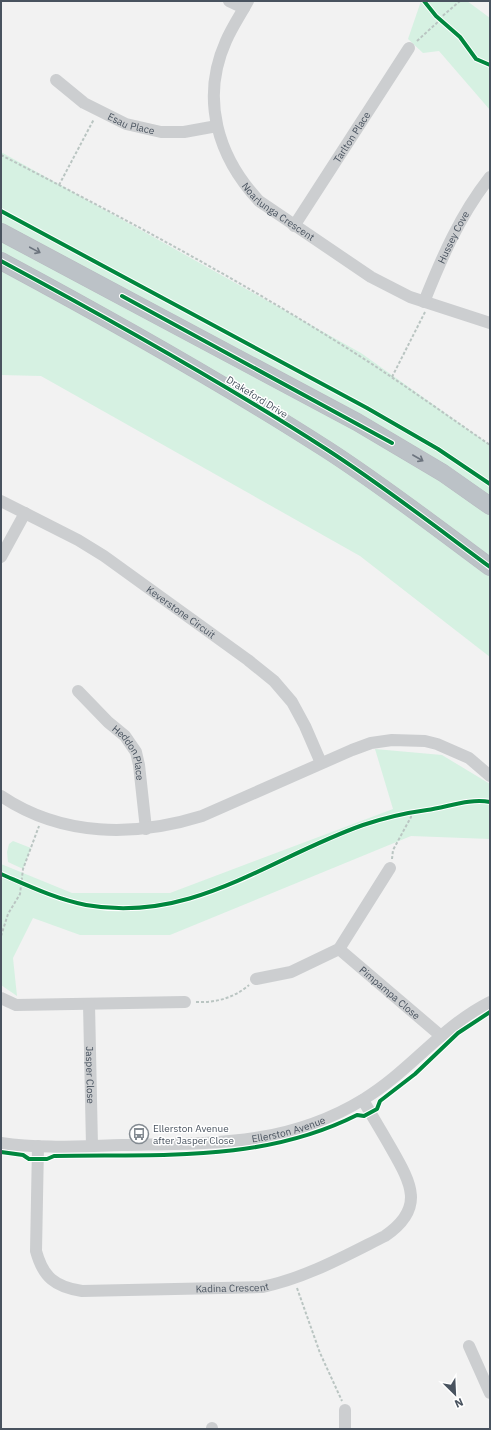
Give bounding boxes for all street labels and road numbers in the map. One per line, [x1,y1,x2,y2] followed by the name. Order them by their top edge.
[330,108,373,165] street label: Tarlton Place
[106,109,156,137] street label: Esau Place
[239,180,318,244] street label: Noarlunga Crescent
[434,208,472,266] street label: Hussey Cove
[224,373,291,421] street label: Drakeford Drive
[144,582,219,641] street label: Keverstone Circuit
[110,722,147,781] street label: Heddon Place
[357,963,423,1022] street label: Pimpampa Close
[83,1046,98,1104] street label: Jasper Close
[251,1113,328,1145] street label: Ellerston Avenue
[195,1279,271,1295] street label: Kadina Crescent

